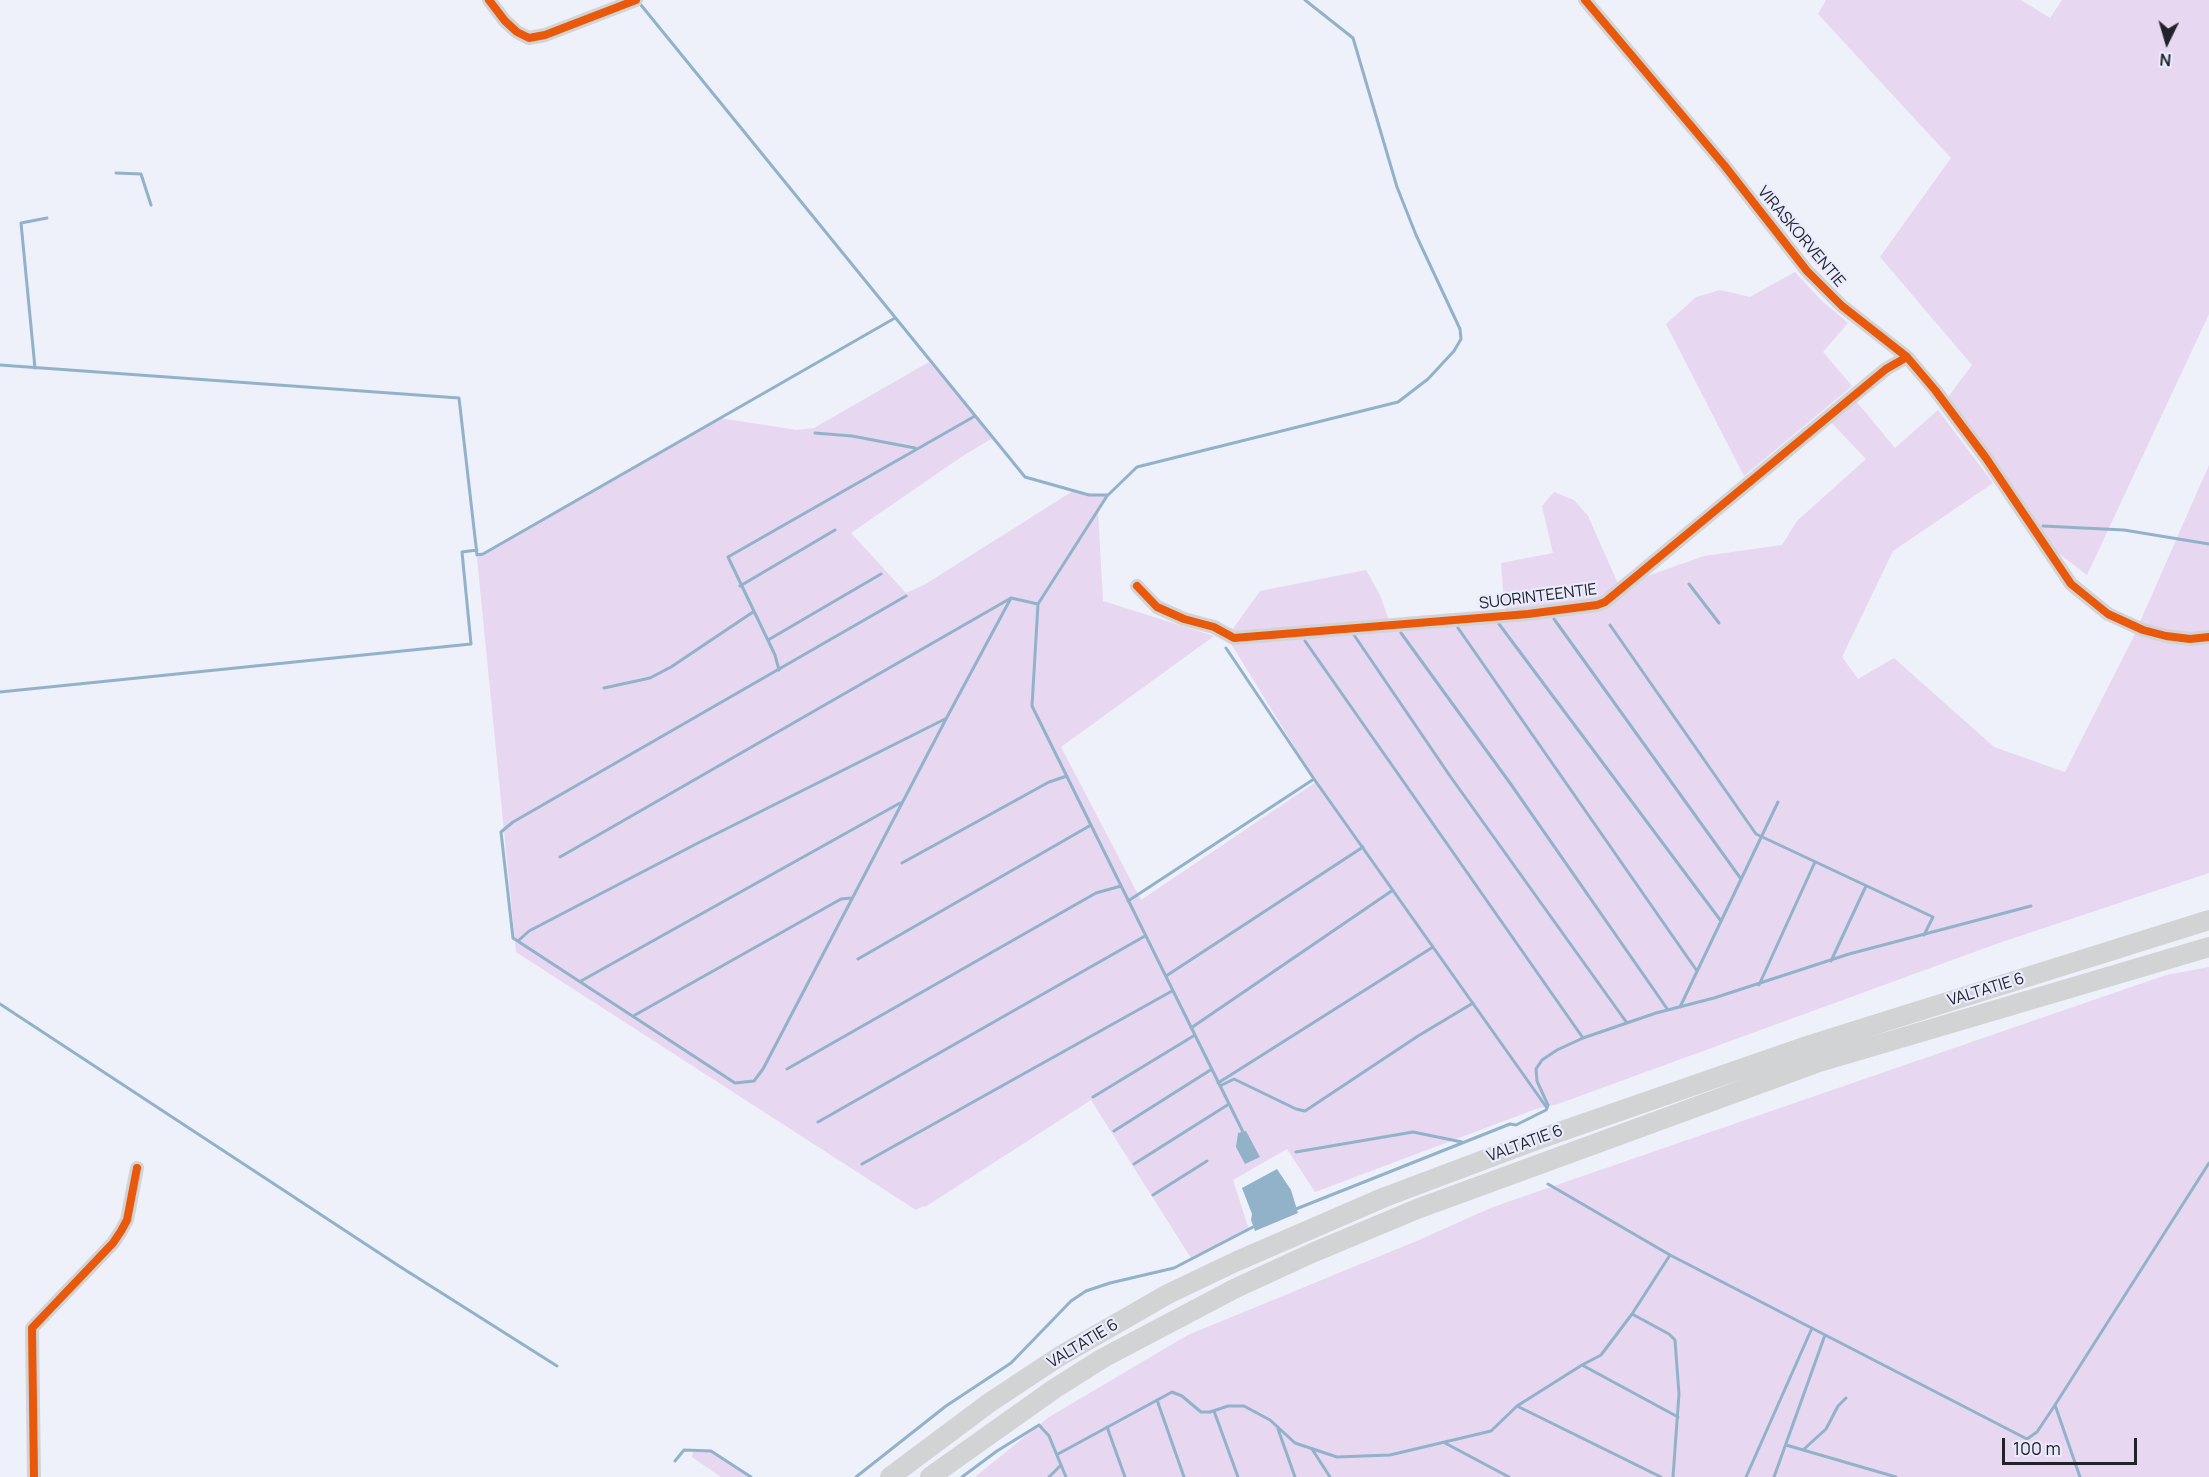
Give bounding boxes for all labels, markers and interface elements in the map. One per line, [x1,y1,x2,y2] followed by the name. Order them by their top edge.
[2137,12,2197,72] north arrow
[2159,48,2172,71] text: N
[1753,183,1849,291] street label: VIRASKORVENTIE
[1478,580,1598,614] street label: SUORINTEENTIE
[1945,969,2027,1011] street label: VALTATIE 6
[1485,1121,1565,1167] street label: VALTATIE 6
[1044,1315,1122,1373] street label: VALTATIE 6
[2005,1426,2140,1464] scale bar
[2013,1436,2061,1460] text: 100 m

